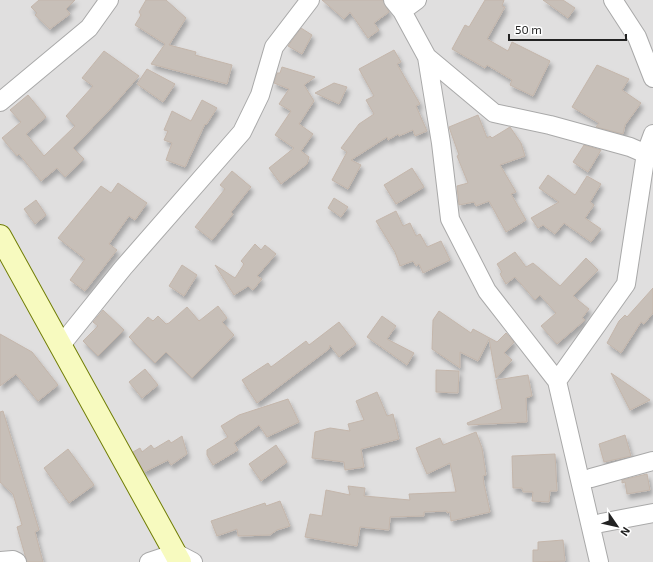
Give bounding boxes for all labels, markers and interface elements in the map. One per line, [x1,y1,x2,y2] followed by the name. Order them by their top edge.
[509,16,626,42] scale bar
[515,22,542,36] text: 50 m
[597,506,637,546] north arrow
[618,525,633,539] text: N

